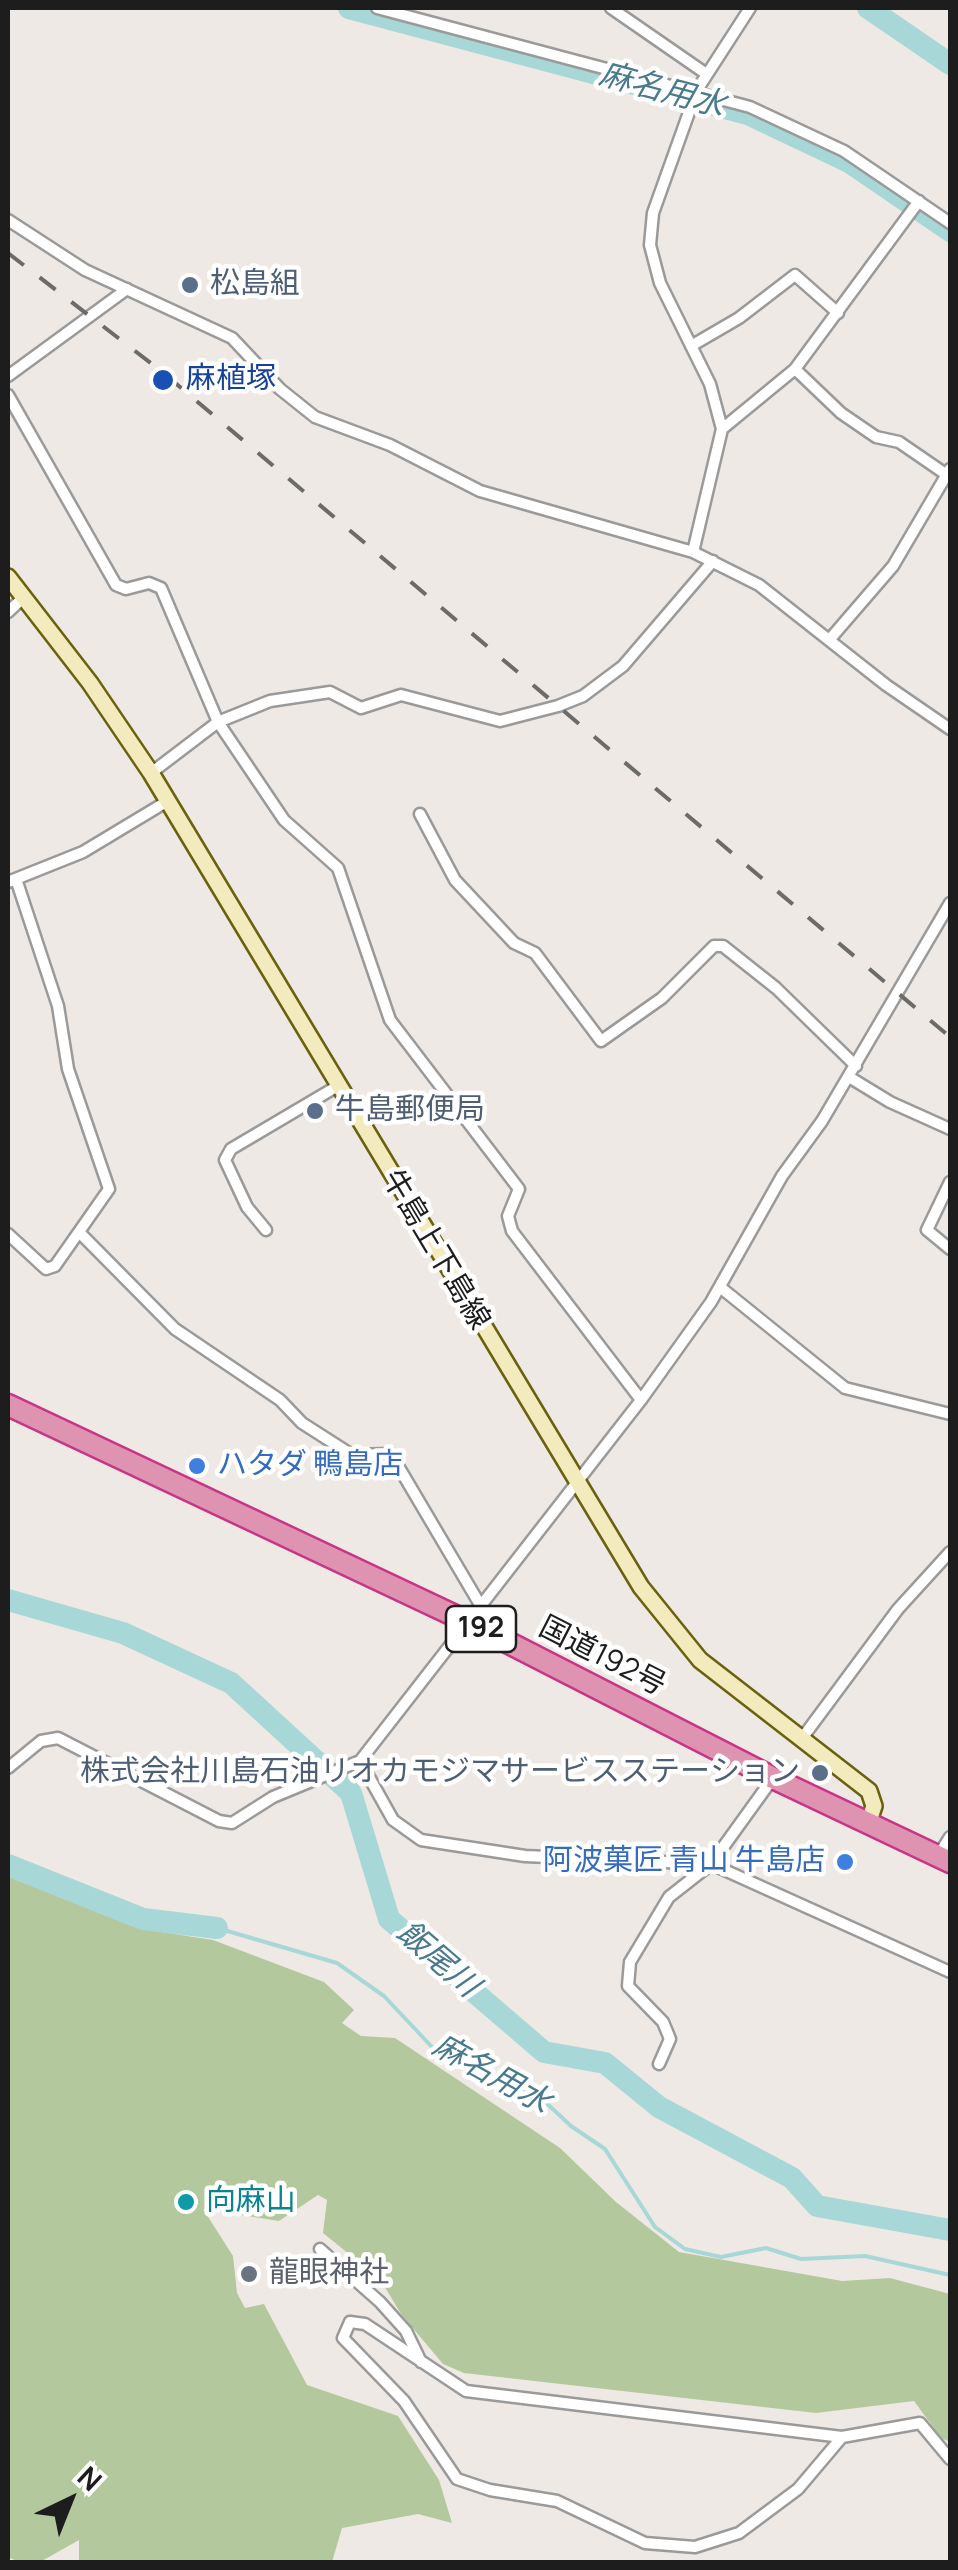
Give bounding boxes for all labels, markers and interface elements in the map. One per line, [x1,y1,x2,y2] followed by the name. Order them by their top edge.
[595,56,729,126] water label: 麻名用水
[210,267,300,303] place label: 松島組
[179,274,201,296] marker: 松島組
[186,362,276,398] place label: 麻植塚
[150,367,176,393] marker: 麻植塚
[335,1093,485,1129] place label: 牛島郵便局
[304,1100,326,1122] marker: 牛島郵便局
[373,1164,497,1336] street label: 牛島上下島線
[217,1448,403,1484] place label: ハタダ 鴨島店
[186,1455,208,1477] marker: ハタダ 鴨島店
[446,1606,516,1652] road number: 192
[533,1610,671,1704] street label: 国道192号
[80,1755,800,1791] place label: 株式会社川島石油リオカモジマサービスステーション
[809,1762,831,1784] marker: 株式会社川島石油リオカモジマサービスステーション
[543,1844,825,1880] place label: 阿波菓匠 青山 牛島店
[834,1851,856,1873] marker: 阿波菓匠 青山 牛島店
[388,1914,486,2006] water label: 飯尾川
[426,2027,556,2123] water label: 麻名用水
[206,2184,296,2220] place label: 向麻山
[175,2191,197,2213] marker: 向麻山
[269,2256,389,2292] place label: 龍眼神社
[238,2263,260,2285] marker: 龍眼神社
[20,2450,120,2550] north arrow
[70,2457,111,2499] text: N

